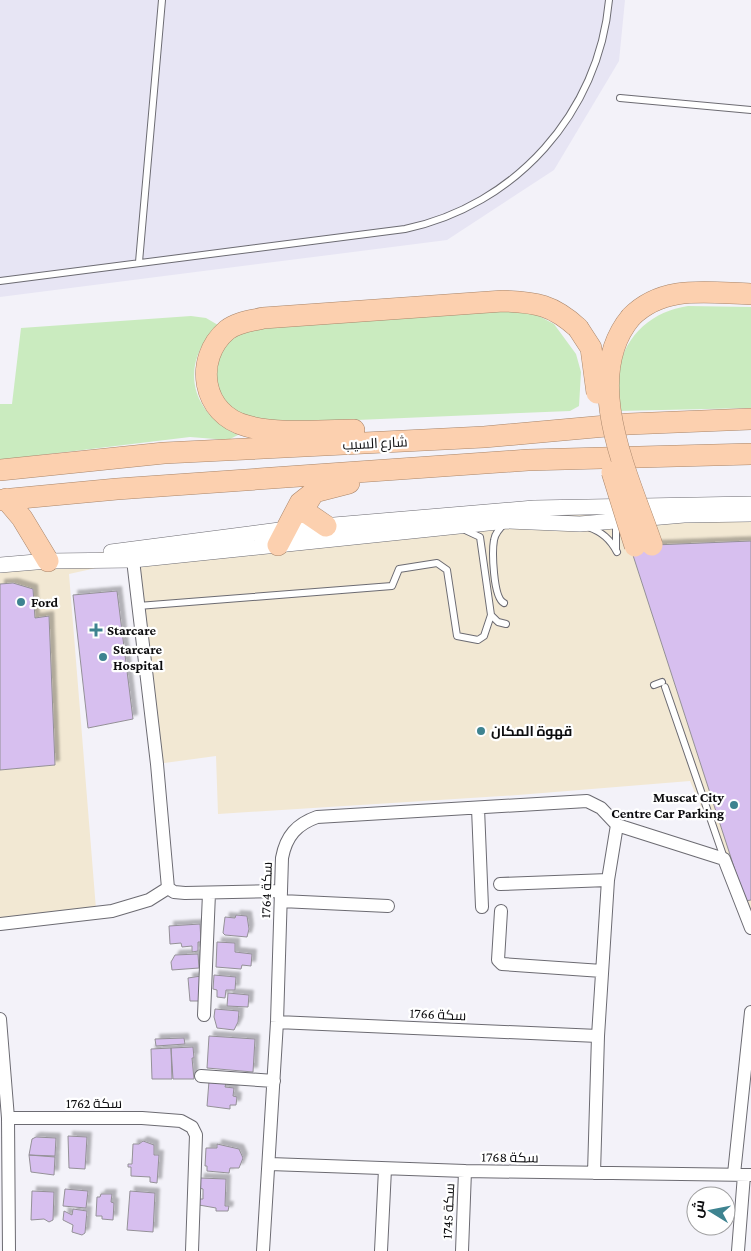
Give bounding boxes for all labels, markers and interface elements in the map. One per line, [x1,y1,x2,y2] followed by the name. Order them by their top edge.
[342,433,408,454] street label: شارع السيب
[31,594,58,610] place label: Ford
[15,596,27,608] marker: Ford
[107,622,156,638] place label: Starcare
[89,623,103,637] marker: Starcare
[113,641,163,673] place label: Starcare Hospital
[97,651,109,663] marker: Starcare Hospital
[491,723,572,740] place label: قهوة المكان
[475,725,487,737] marker: قهوة المكان
[611,789,724,821] place label: Muscat City Centre Car Parking
[728,799,740,811] marker: Muscat City Centre Car Parking
[257,861,275,919] street label: سكة 1764
[409,1005,467,1023] street label: سكة 1766
[66,1095,122,1111] street label: سكة 1762
[481,1149,539,1165] street label: سكة 1768
[439,1183,457,1239] street label: سكة 1745
[686,1186,736,1236] north arrow
[689,1198,709,1219] text: ش

